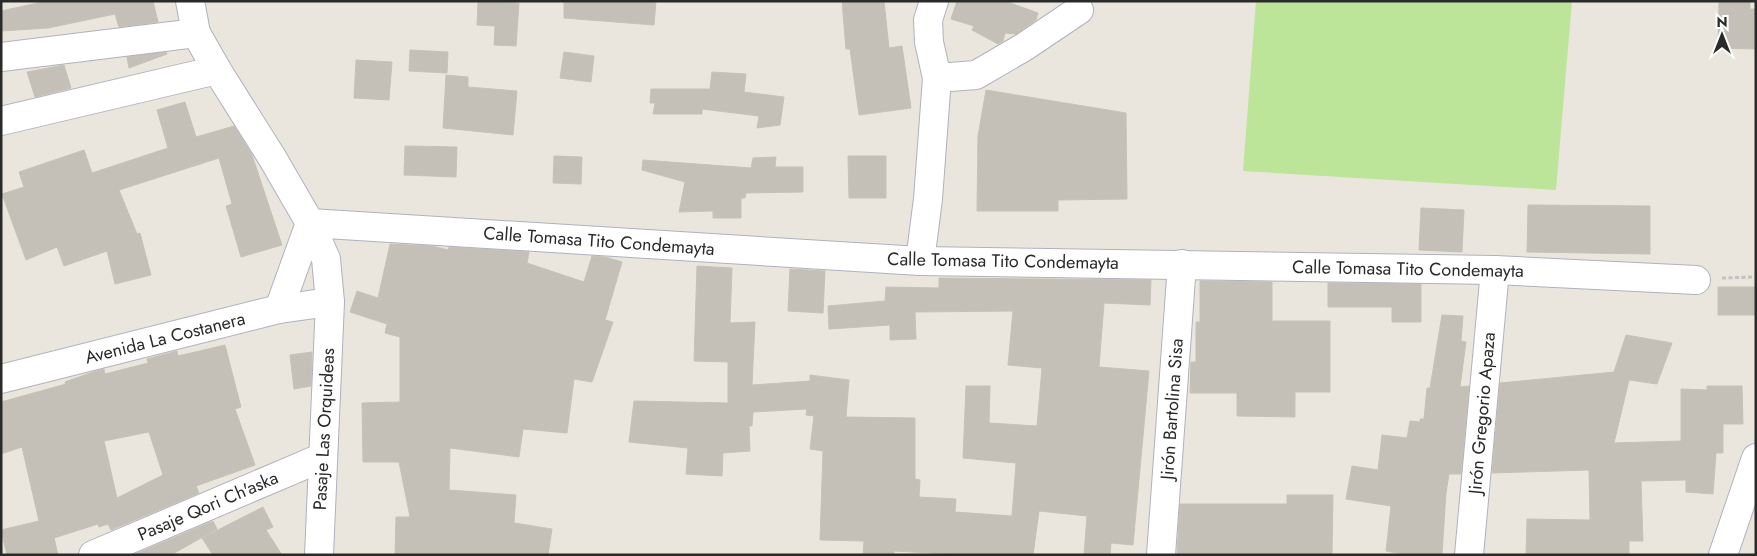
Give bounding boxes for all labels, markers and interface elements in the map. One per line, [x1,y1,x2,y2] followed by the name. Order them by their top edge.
[1697,10,1747,60] north arrow
[1716,12,1728,32] text: N
[483,220,715,262] street label: Calle Tomasa Tito Condemayta
[887,246,1119,276] street label: Calle Tomasa Tito Condemayta
[1292,254,1524,284] street label: Calle Tomasa Tito Condemayta
[82,305,248,371] street label: Avenida La Costanera
[1462,331,1502,497] street label: Jirón Gregorio Apaza
[1154,338,1190,482] street label: Jirón Bartolina Sisa
[307,347,341,511] street label: Pasaje Las Orquideas
[134,465,282,547] street label: Pasaje Qori Ch'aska

